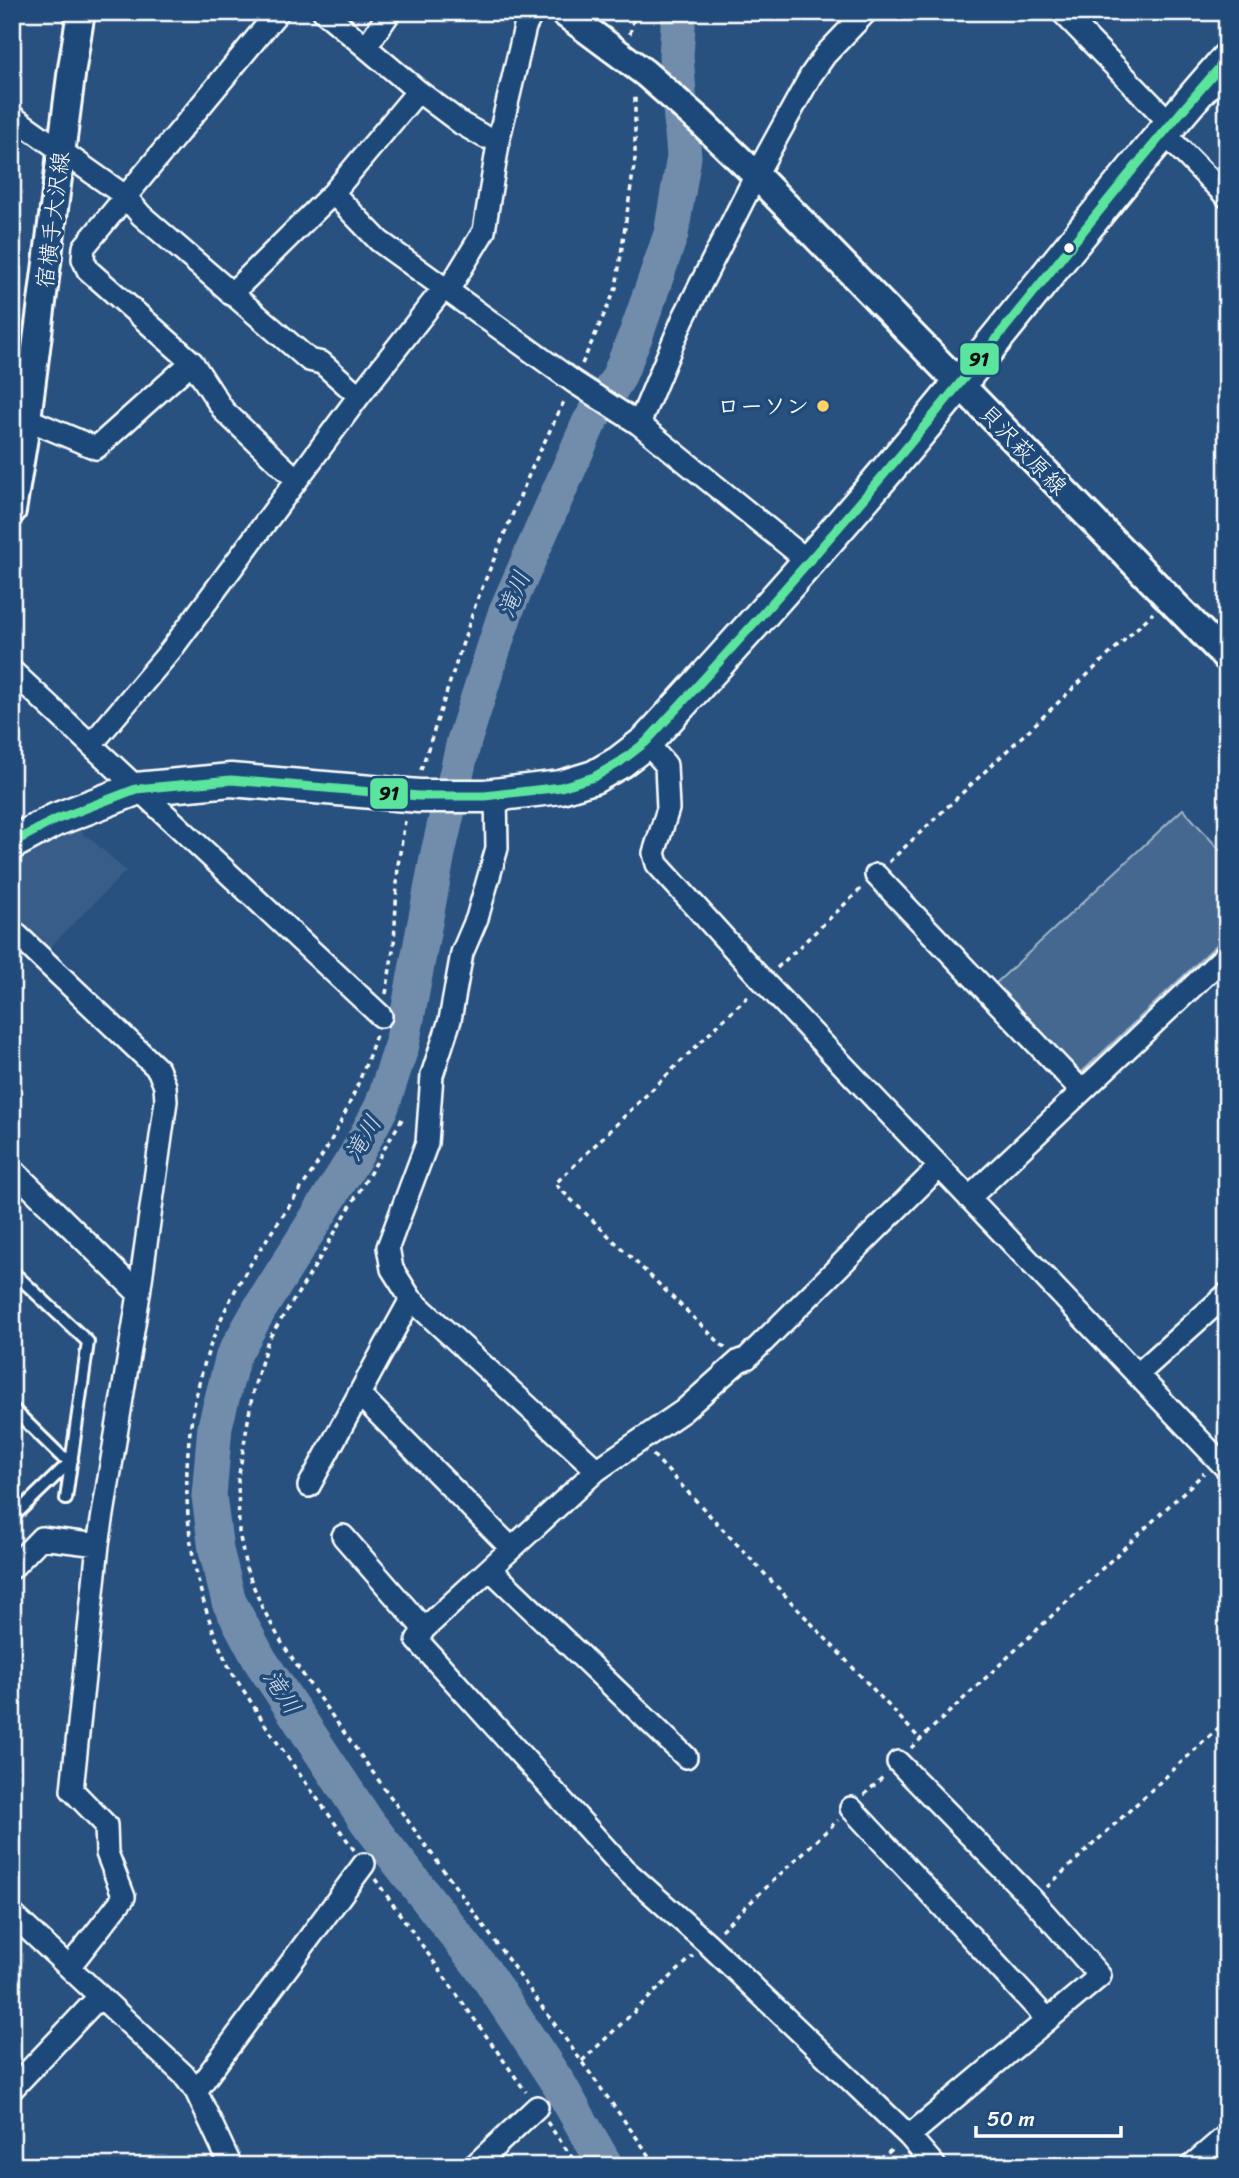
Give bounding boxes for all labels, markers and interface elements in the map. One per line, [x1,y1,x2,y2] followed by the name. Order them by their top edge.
[24,149,82,291] street label: 宿横手大沢線
[1062,241,1076,255] unlabelled marker
[959,342,1000,376] line badge: 91
[969,343,989,376] text: 91
[717,386,809,427] place label: ローソン
[968,394,1078,506] street label: 貝沢萩原線
[815,398,831,414] marker: ローソン
[485,564,543,624] water label: 滝川
[369,777,409,810] line badge: 91
[379,777,399,810] text: 91
[333,1107,393,1169] water label: 滝川
[251,1660,313,1724] water label: 滝川
[976,2094,1122,2138] scale bar
[987,2100,1035,2138] text: 50 m

